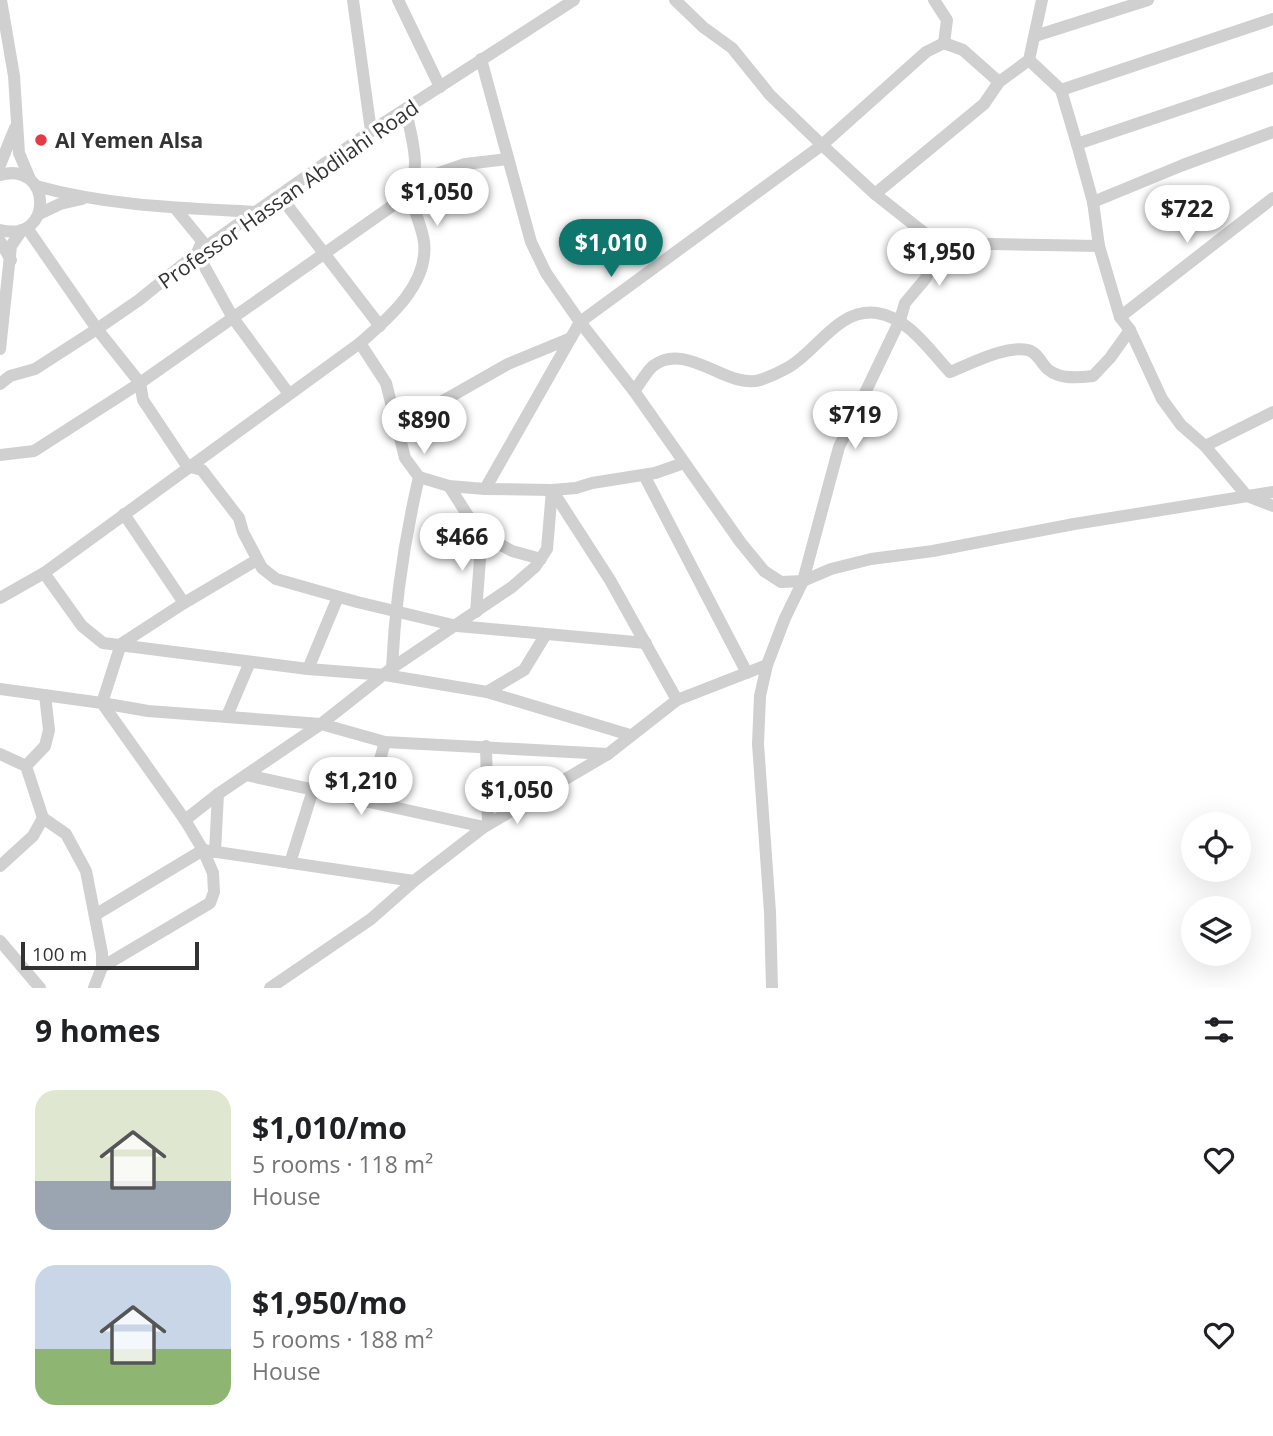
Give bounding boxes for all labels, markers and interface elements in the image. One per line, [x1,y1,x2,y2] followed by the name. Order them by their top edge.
[152,93,424,295] street label: Professor Hassan Abdilahi Road
[55,126,203,154] place label: Al Yemen Alsa
[33,132,49,148] marker: Al Yemen Alsa
[380,168,494,228] pin: $1,050
[401,175,473,207] text: $1,050
[1146,186,1228,245] pin: $722
[1161,192,1213,224] text: $722
[554,219,668,279] pin: $1,010
[575,226,647,258] text: $1,010
[882,229,996,288] pin: $1,950
[903,235,975,267] text: $1,950
[814,392,896,451] pin: $719
[383,396,465,456] pin: $890
[829,398,881,430] text: $719
[398,403,450,435] text: $890
[421,514,503,573] pin: $466
[436,520,488,552] text: $466
[304,758,418,817] pin: $1,210
[325,764,397,796] text: $1,210
[460,766,574,826] pin: $1,050
[481,773,553,805] text: $1,050
[1181,812,1251,966] map controls
[1181,812,1251,882] button: locate
[1181,896,1251,966] button: layers
[21,939,200,971] scale bar
[32,941,87,967] text: 100 m
[35,1010,160,1051] text: 9 homes
[1200,1011,1238,1049] icon: filters
[252,1107,407,1148] text: $1,010/mo
[91,1118,175,1202] icon: home
[1200,1141,1238,1179] icon: heart
[252,1148,433,1180] text: 5 rooms · 118 m²
[252,1180,321,1212] text: House
[252,1282,407,1323] text: $1,950/mo
[91,1293,175,1377] icon: home
[1200,1316,1238,1354] icon: heart
[252,1323,433,1355] text: 5 rooms · 188 m²
[252,1355,321,1387] text: House

